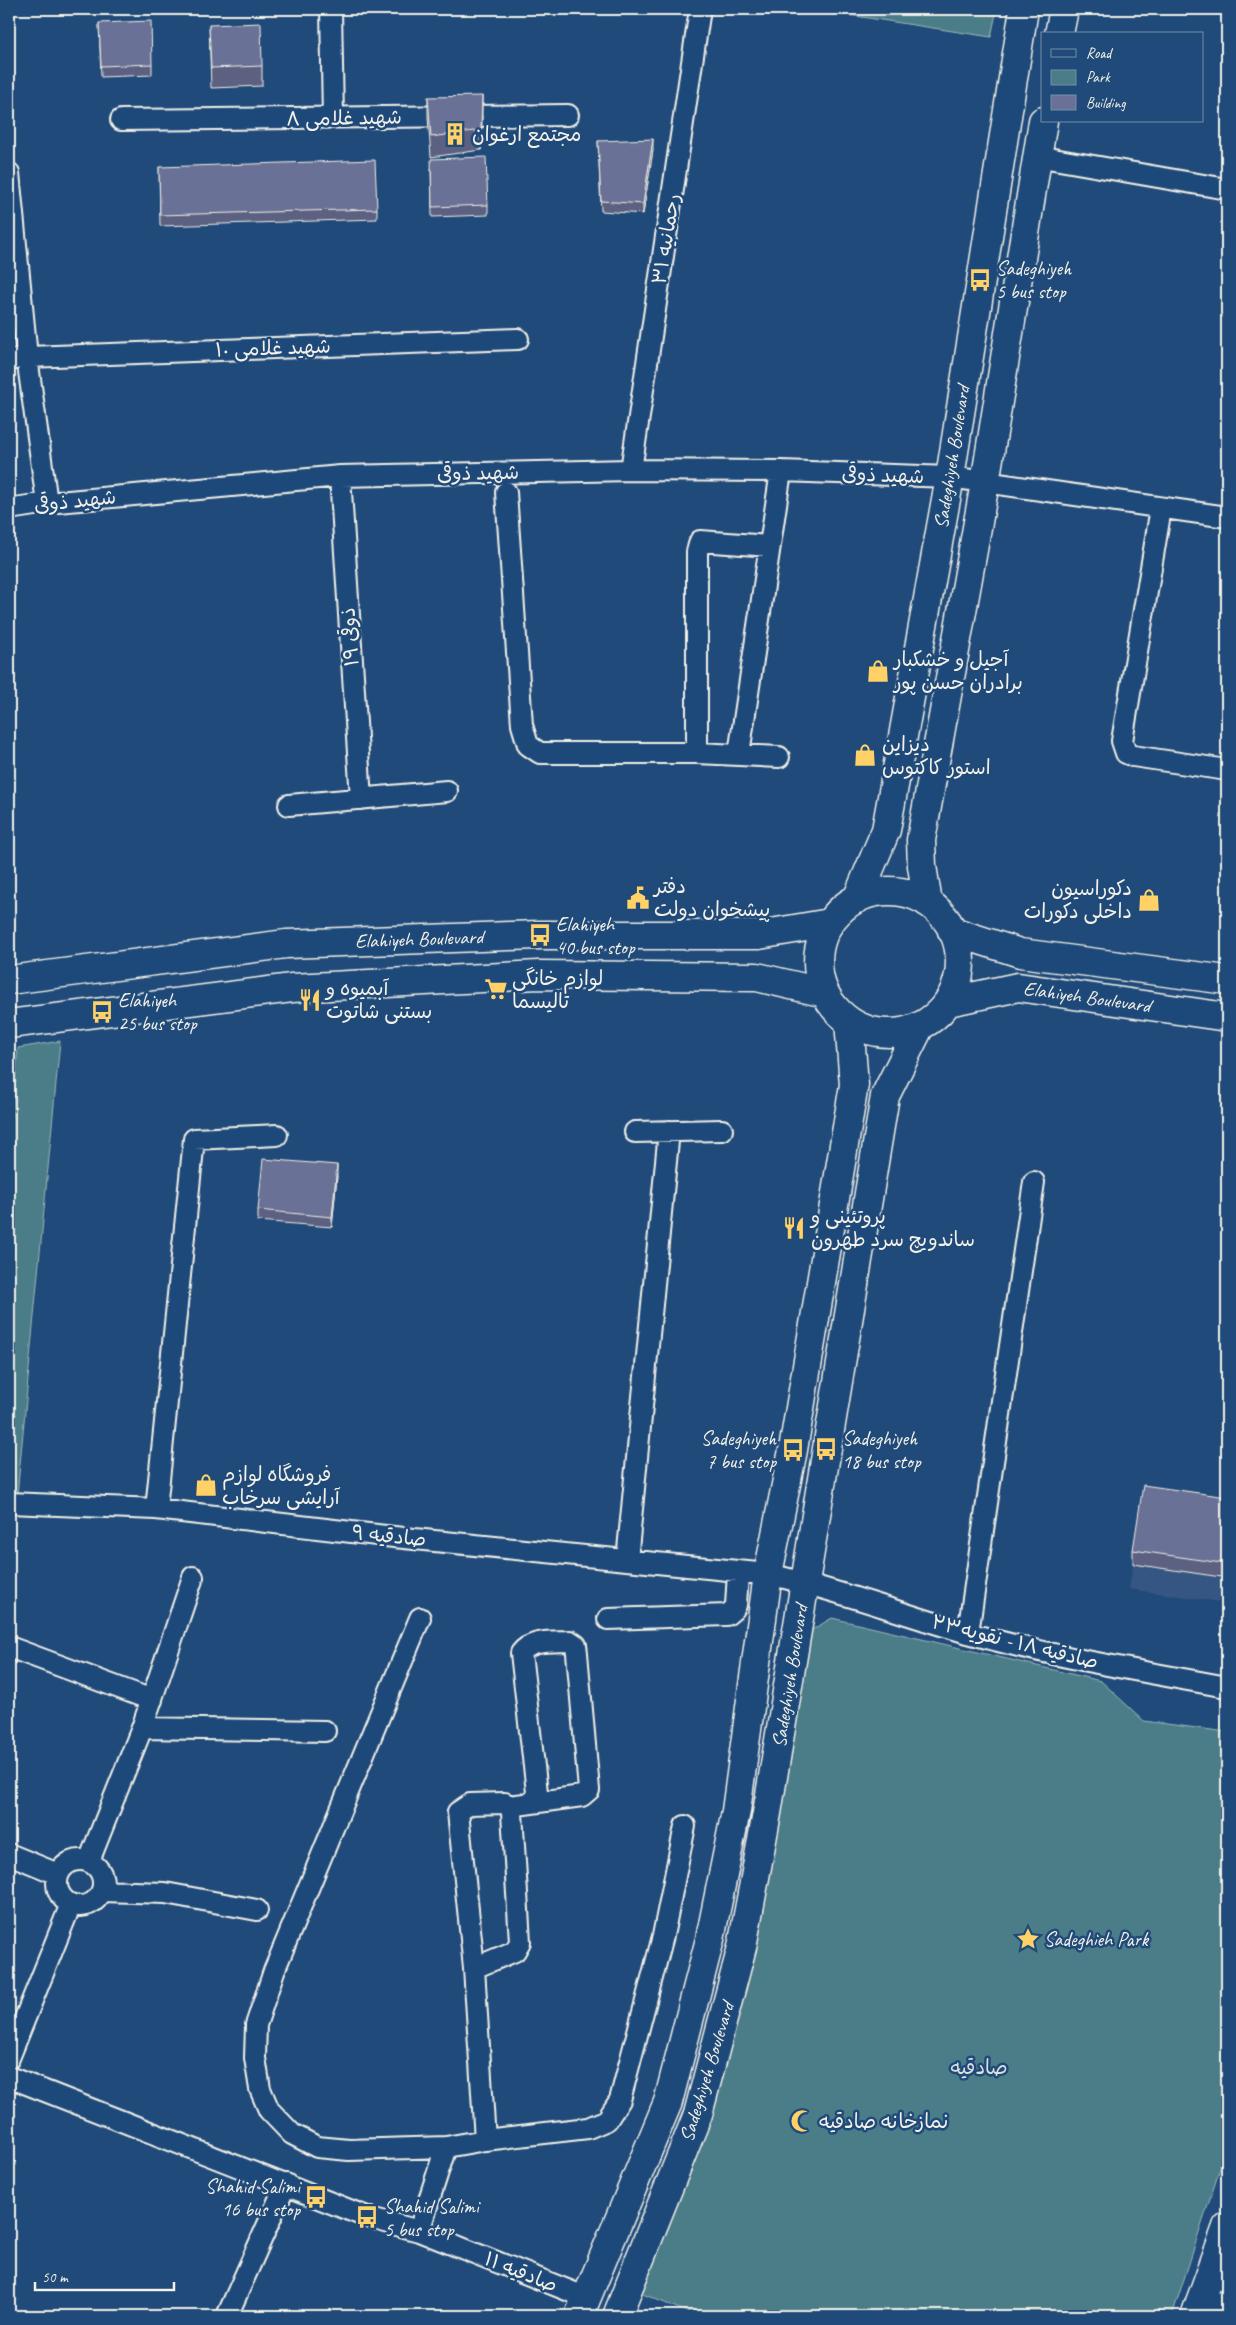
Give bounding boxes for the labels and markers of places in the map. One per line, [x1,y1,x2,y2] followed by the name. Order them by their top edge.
[442,121,468,147] building icon: مجتمع ارغوان
[472,122,581,149] place label: مجتمع ارغوان
[996,256,1072,304] place label: Sadeghiyeh 5 bus stop
[967,267,993,293] bus stop icon: Sadeghiyeh 5 bus stop
[892,647,1023,695] place label: آجیل و خشکبار برادران حسن پور
[865,658,891,684] shop icon: آجیل و خشکبار برادران حسن پور
[882,732,991,780] place label: دیزاین استور کاکتوس
[852,742,878,768] shop icon: دیزاین استور کاکتوس
[652,874,770,922] place label: دفتر پیشخوان دولت
[1024,876,1132,924] place label: دکوراسیون داخلی دکورات
[625,885,651,911] public building icon: دفتر پیشخوان دولت
[1136,887,1162,913] shop icon: دکوراسیون داخلی دکورات
[556,912,636,960] place label: Elahiyeh 40 bus stop
[527,922,553,948] bus stop icon: Elahiyeh 40 bus stop
[512,966,603,1014] place label: لوازم خانگی تالیسما
[324,976,432,1024] place label: آبمیوه و بستنی شاتوت
[483,976,509,1002] supermarket icon: لوازم خانگی تالیسما
[297,987,323,1013] restaurant icon: آبمیوه و بستنی شاتوت
[118,988,198,1036] place label: Elahiyeh 25 bus stop
[89,999,115,1025] bus stop icon: Elahiyeh 25 bus stop
[809,1204,975,1253] place label: پروتئینی و ساندویچ سرد طهرون
[781,1215,807,1241] restaurant icon: پروتئینی و ساندویچ سرد طهرون
[701,1426,777,1474] place label: Sadeghiyeh 7 bus stop
[842,1426,922,1474] place label: Sadeghiyeh 18 bus stop
[813,1436,839,1462] bus stop icon: Sadeghiyeh 18 bus stop
[780,1437,806,1463] bus stop icon: Sadeghiyeh 7 bus stop
[222,1462,341,1510] place label: فروشگاه لوازم آرایشی سرخاب
[193,1472,219,1498] shop icon: فروشگاه لوازم آرایشی سرخاب
[1015,1926,1041,1952] place icon: Sadeghieh Park
[1044,1927,1150,1952] place label: Sadeghieh Park
[789,2108,815,2134] mosque icon: نمازخانه صادقیه
[819,2109,948,2134] place label: نمازخانه صادقیه
[205,2174,302,2222] place label: Shahid Salimi 16 bus stop
[303,2184,329,2210] bus stop icon: Shahid Salimi 16 bus stop
[384,2194,481,2242] place label: Shahid Salimi 5 bus stop
[354,2204,380,2230] bus stop icon: Shahid Salimi 5 bus stop

